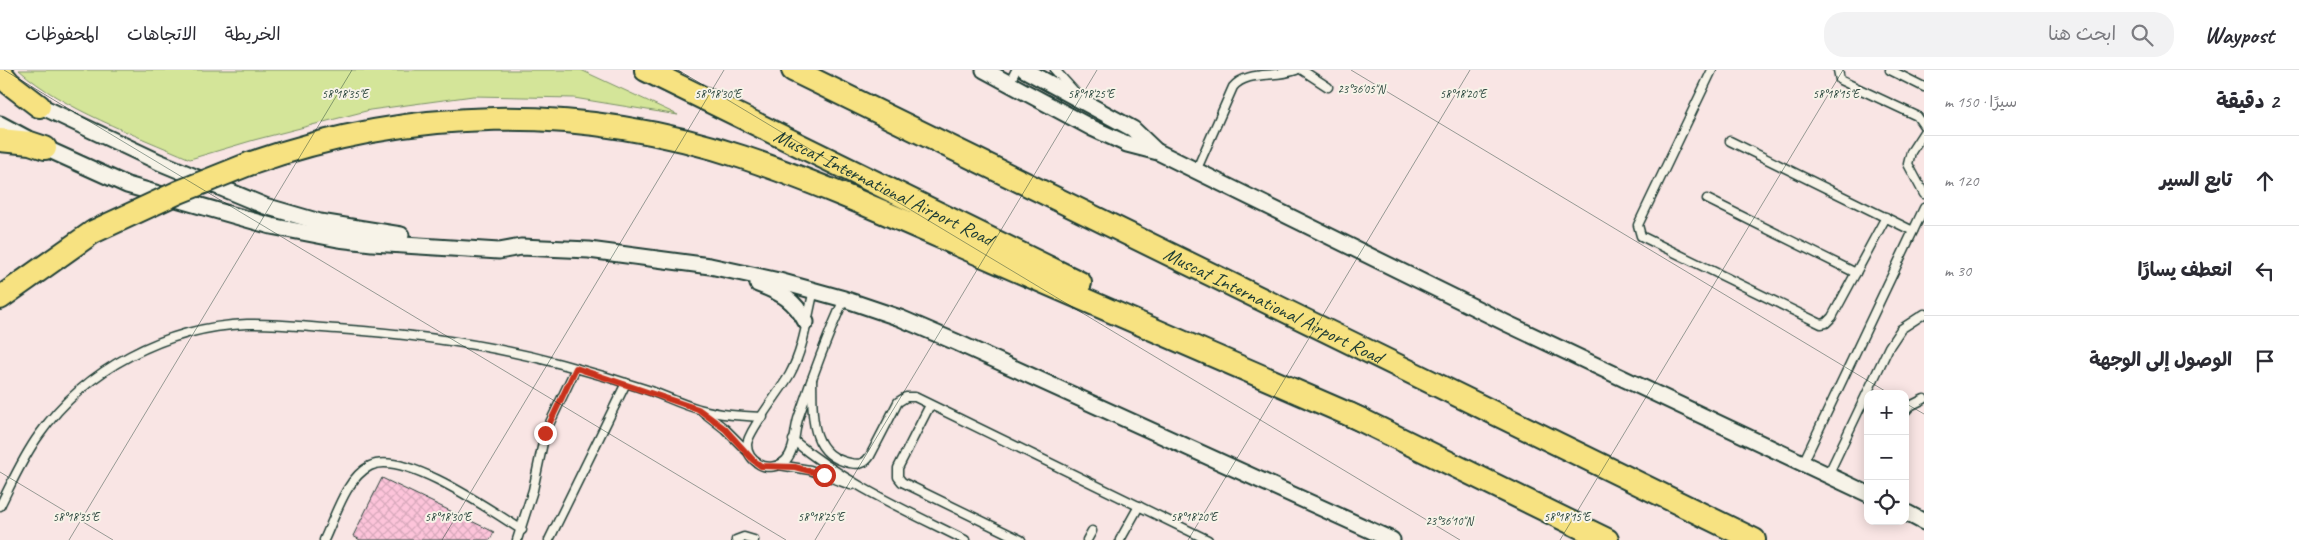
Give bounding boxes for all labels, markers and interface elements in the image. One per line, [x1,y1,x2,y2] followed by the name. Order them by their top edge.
[1824,12,2174,57] search box
[2204,20,2274,50] text: Waypost
[2128,21,2156,49] icon: search
[2048,22,2116,46] text: ابحث هنا
[25,23,99,45] text: المحفوظات
[127,23,197,45] text: الاتجاهات
[225,23,281,45] text: الخريطة
[1337,81,1386,97] text: 23°36'05"N
[322,86,370,102] text: 58°18'35"E
[695,86,743,102] text: 58°18'30"E
[1068,86,1116,102] text: 58°18'25"E
[1440,86,1488,102] text: 58°18'20"E
[1813,86,1861,102] text: 58°18'15"E
[2216,88,2279,114] text: 2 دقيقة
[1944,92,2017,112] text: سيرًا · 150 m
[770,123,1000,253] street label: Muscat International Airport Road
[2251,167,2279,195] icon: ahead
[2160,168,2232,192] text: تابع السير
[1944,171,1978,191] text: 120 m
[1160,241,1390,371] street label: Muscat International Airport Road
[2251,257,2279,285] icon: left
[2138,258,2232,282] text: انعطف يسارًا
[1944,261,1971,281] text: 30 m
[2251,347,2279,375] icon: arrive
[2089,348,2232,372] text: الوصول إلى الوجهة
[1864,390,1909,525] map controls
[1864,390,1909,435] button: +
[534,422,557,445] route end
[1864,435,1909,480] button: −
[813,464,836,487] route start
[1864,480,1909,525] button: locate
[53,509,101,525] text: 58°18'35"E
[425,509,473,525] text: 58°18'30"E
[798,509,846,525] text: 58°18'25"E
[1171,509,1219,525] text: 58°18'20"E
[1544,509,1592,525] text: 58°18'15"E
[1425,513,1474,529] text: 23°36'10"N

